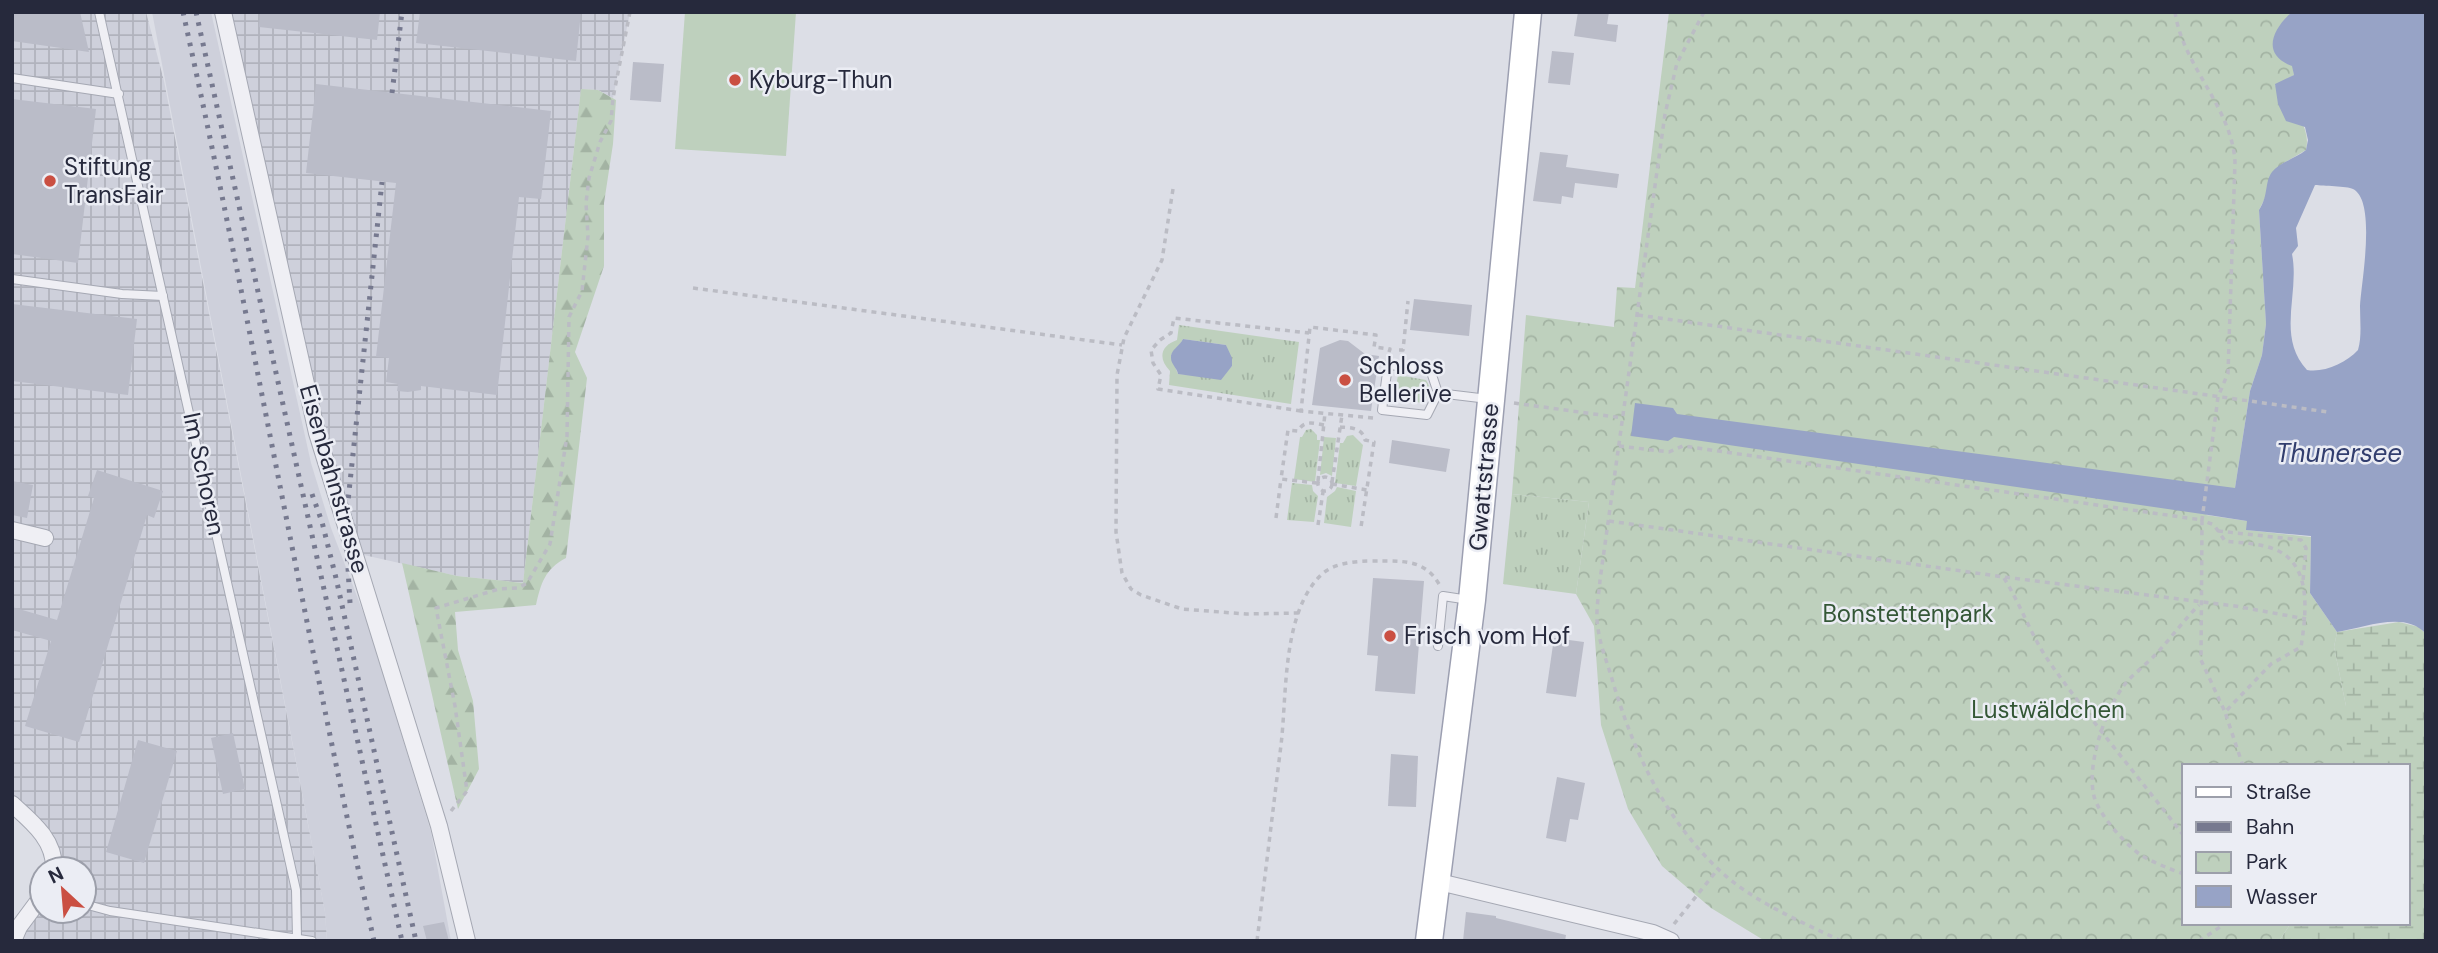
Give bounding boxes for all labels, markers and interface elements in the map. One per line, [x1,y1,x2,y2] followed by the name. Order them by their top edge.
[749,64,893,95] place label: Kyburg-Thun
[727,72,743,88] marker: Kyburg-Thun
[64,151,164,210] place label: Stiftung TransFair
[42,173,58,189] marker: Stiftung TransFair
[1359,350,1452,409] place label: Schloss Bellerive
[1337,372,1353,388] marker: Schloss Bellerive
[293,381,376,577] street label: Eisenbahnstrasse
[1462,402,1505,552] street label: Gwattstrasse
[176,410,233,538] street label: Im Schoren
[2276,436,2402,470] water label: Thunersee
[1822,598,1994,629] park label: Bonstettenpark
[1404,620,1570,651] place label: Frisch vom Hof
[1382,628,1398,644] marker: Frisch vom Hof
[1971,694,2125,725] park label: Lustwäldchen
[2182,764,2410,925] legend
[2246,778,2311,806] text: Straße
[2246,813,2294,841] text: Bahn
[2246,848,2288,876] text: Park
[28,855,98,925] north arrow
[44,861,67,889] text: N
[2246,883,2318,911] text: Wasser

